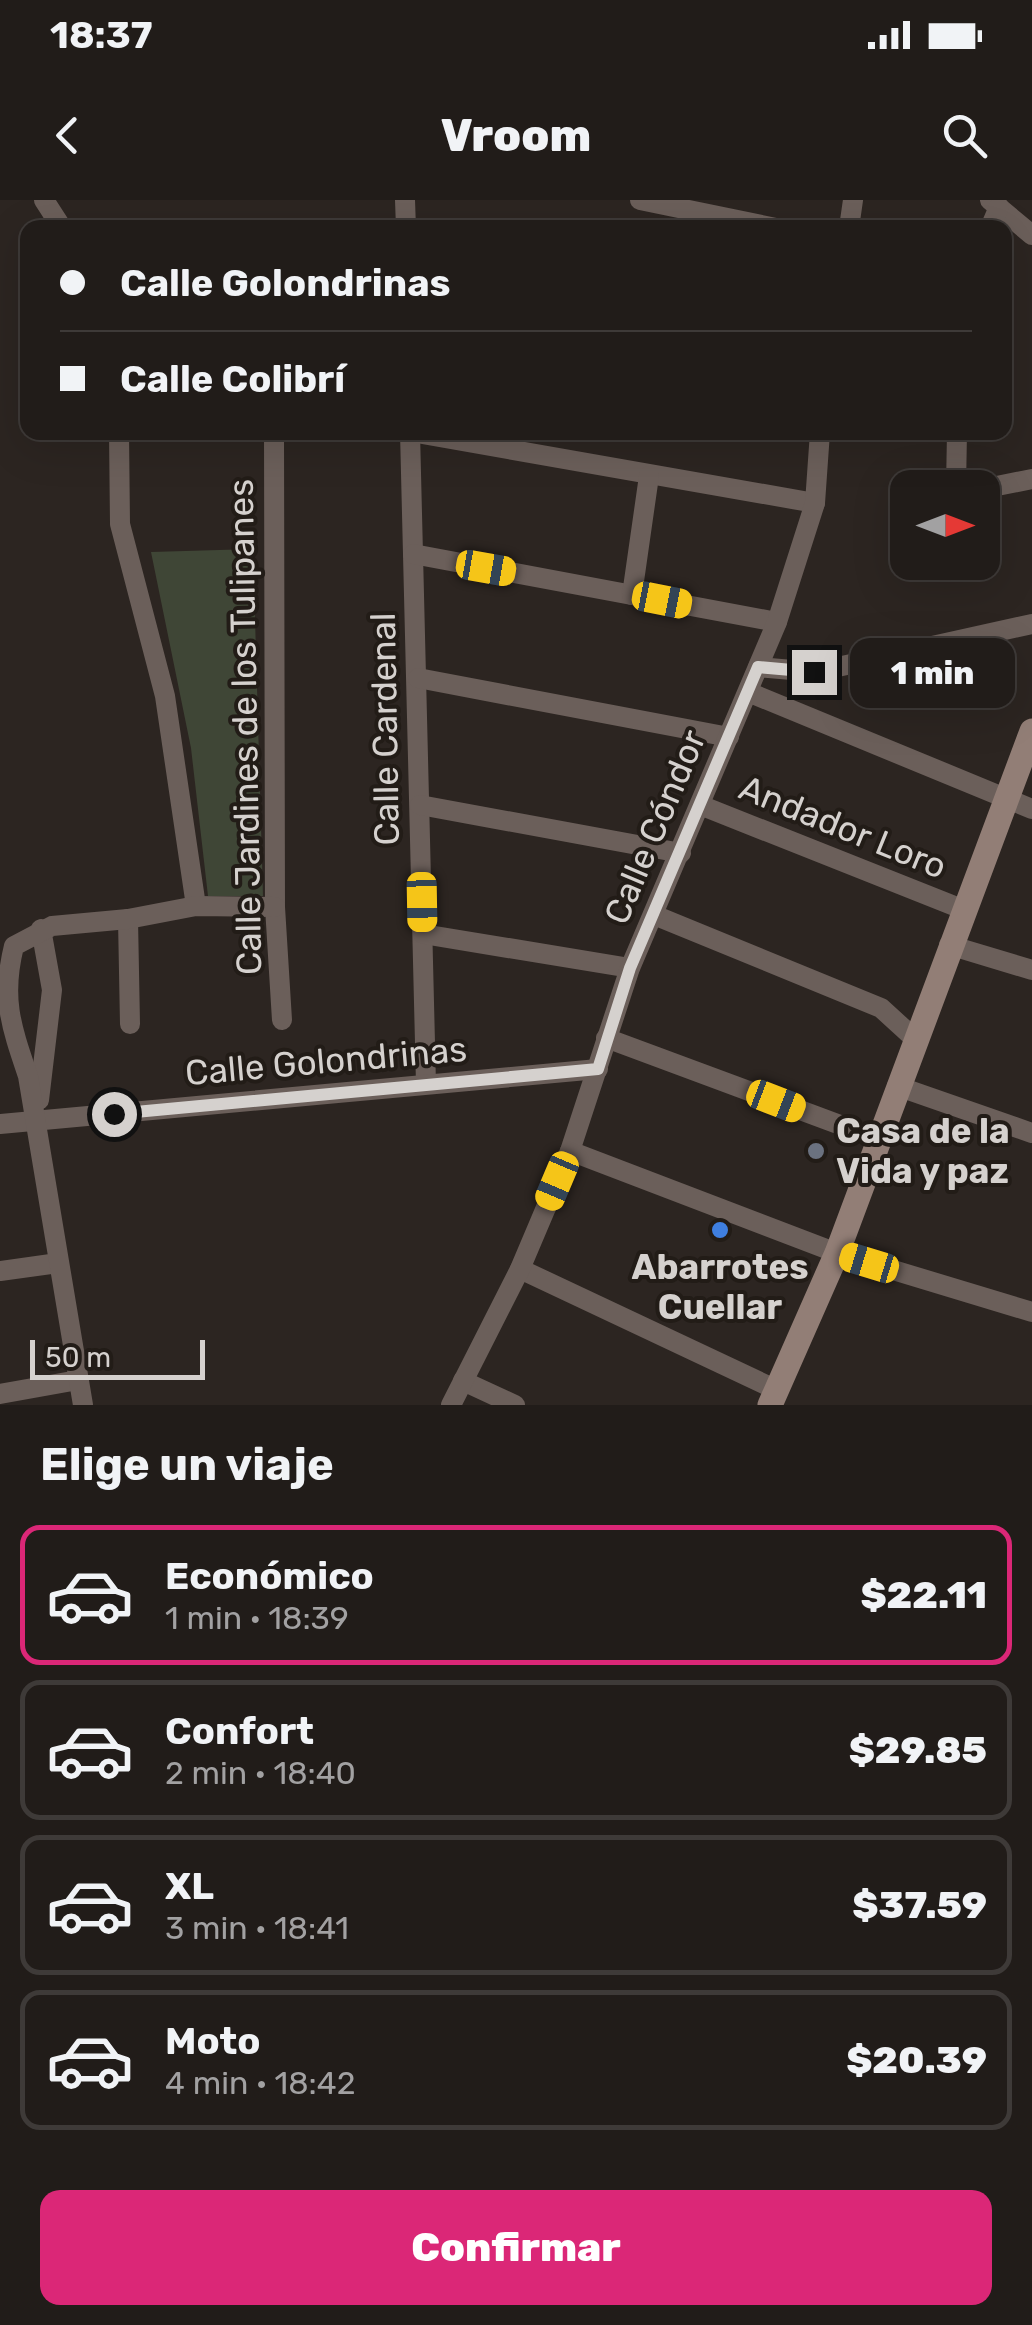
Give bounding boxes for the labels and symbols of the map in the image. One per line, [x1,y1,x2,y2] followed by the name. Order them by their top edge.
[890,470,1000,580] north arrow
[220,479,270,975] street label: Calle Jardines de los Tulipanes
[454,548,518,588] car
[630,580,694,620] car
[362,612,408,846] street label: Calle Cardenal
[849,637,1014,707] callout: 1 min
[792,650,837,695] route end
[595,724,715,930] street label: Calle Cóndor
[733,766,953,888] street label: Andador Loro
[406,872,438,932] car
[183,1028,469,1094] street label: Calle Golondrinas
[743,1076,809,1126] car
[92,1092,137,1137] route start
[836,1110,1010,1192] place label: Casa de la Vida y paz
[805,1140,827,1162] marker: Casa de la Vida y paz
[531,1148,583,1214] car
[709,1219,731,1241] marker: Abarrotes Cuellar
[836,1240,902,1286] car
[631,1246,809,1328] place label: Abarrotes Cuellar
[30,1335,205,1380] scale bar

